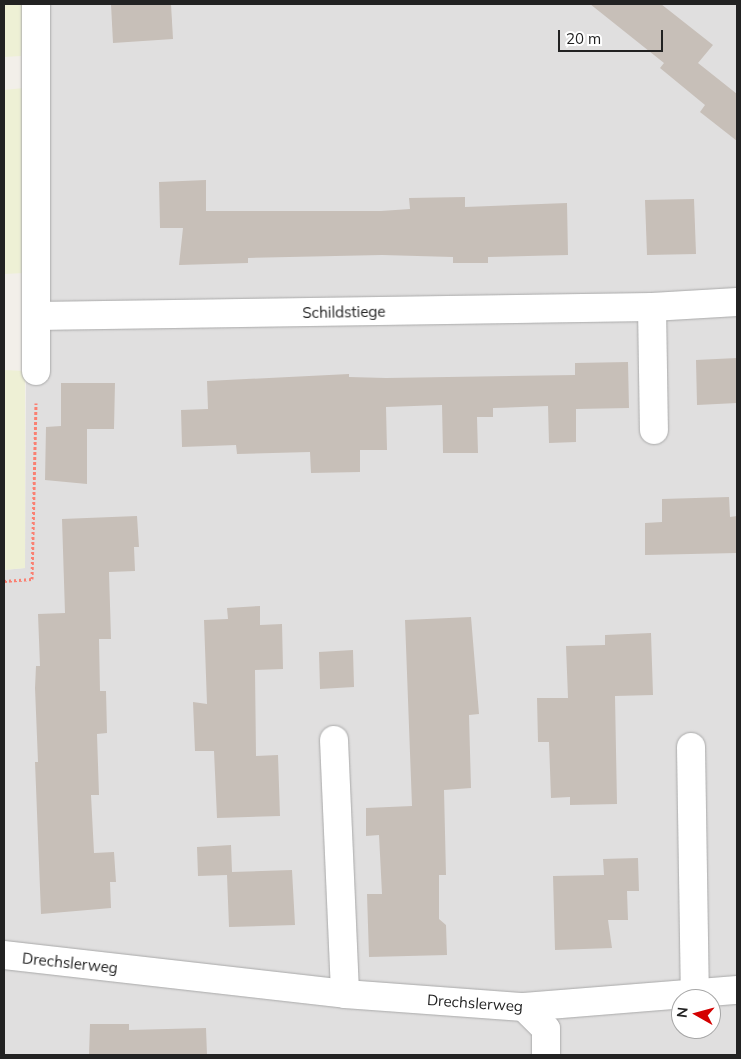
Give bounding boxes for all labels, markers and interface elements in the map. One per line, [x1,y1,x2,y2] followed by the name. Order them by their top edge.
[561,20,666,52] scale bar
[566,29,601,48] text: 20 m
[302,302,386,322] street label: Schildstiege
[21,949,119,977] street label: Drechslerweg
[671,989,721,1039] north arrow
[426,991,524,1015] street label: Drechslerweg
[673,1006,692,1019] text: N

